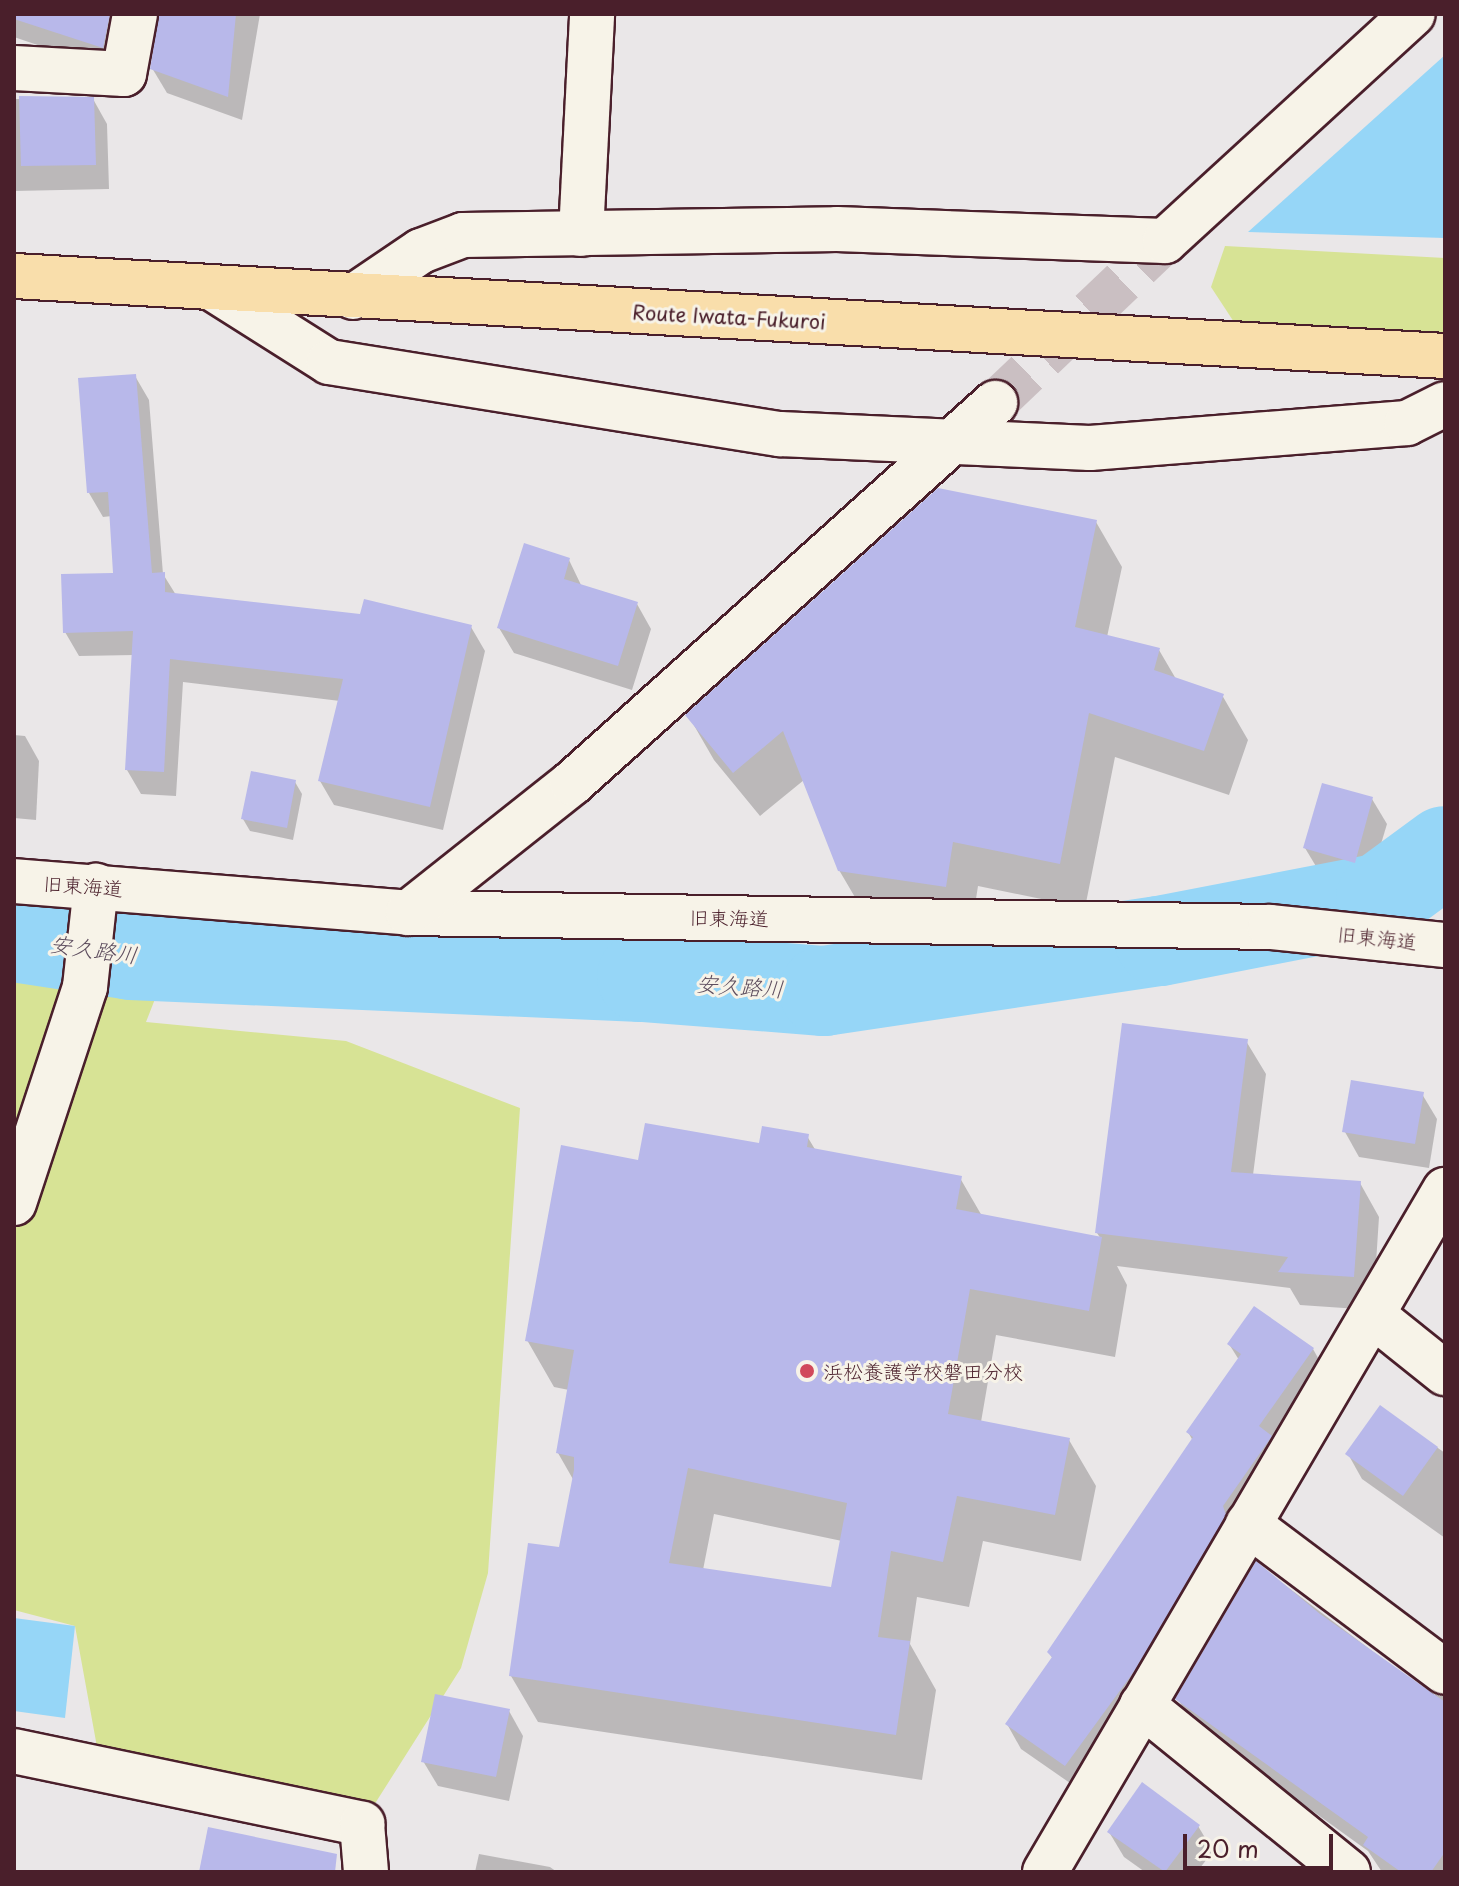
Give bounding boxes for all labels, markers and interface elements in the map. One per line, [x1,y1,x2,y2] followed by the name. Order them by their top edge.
[631,300,827,334] street label: Route Iwata-Fukuroi
[42,871,124,901] street label: 旧東海道
[689,905,769,931] street label: 旧東海道
[1336,922,1418,954] street label: 旧東海道
[49,929,139,967] water label: 安久路川
[695,969,785,1001] water label: 安久路川
[823,1359,1023,1383] place label: 浜松養護学校磐田分校
[798,1362,816,1380] marker: 浜松養護学校磐田分校
[1187,1818,1337,1868] scale bar
[1197,1830,1259,1866] text: 20 m

